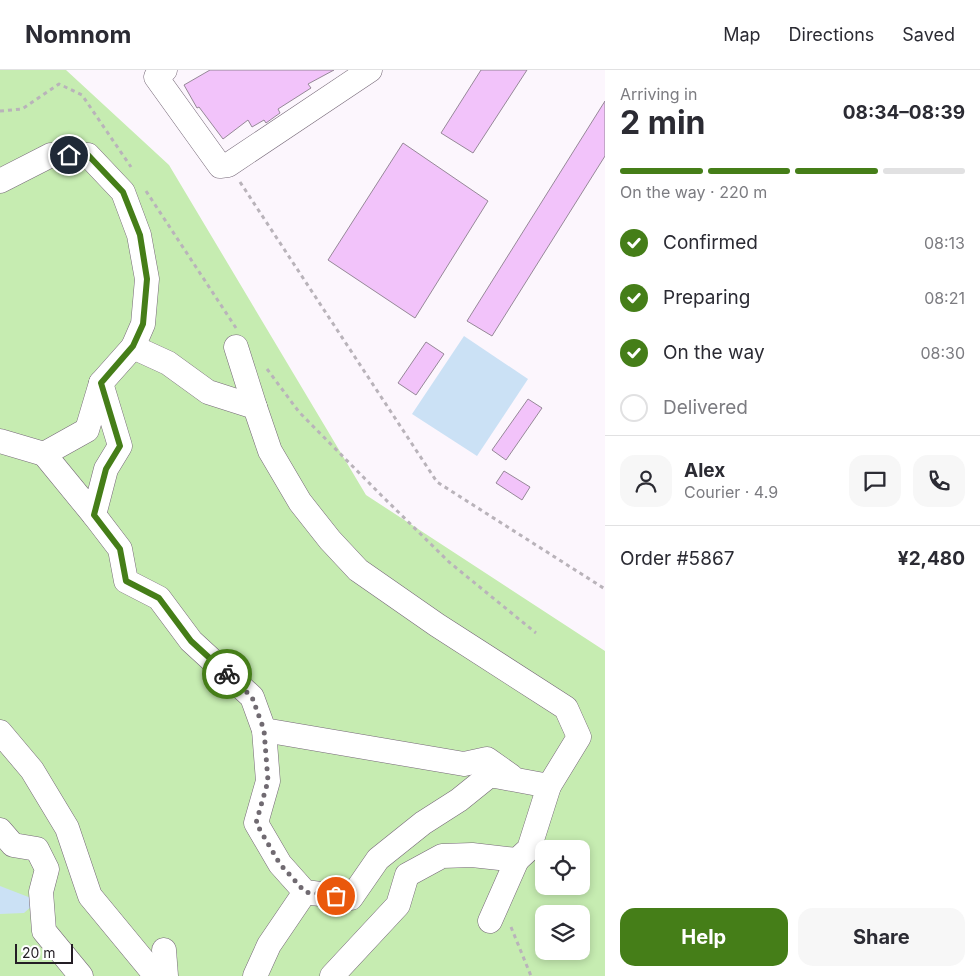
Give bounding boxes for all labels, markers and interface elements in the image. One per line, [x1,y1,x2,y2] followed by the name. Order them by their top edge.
[25,20,131,49] text: Nomnom
[723,24,761,45] text: Map
[789,24,874,45] text: Directions
[902,24,955,45] text: Saved
[620,84,697,104] text: Arriving in
[843,101,965,124] text: 08:34–08:39
[620,103,706,142] text: 2 min
[48,134,90,176] pin
[55,141,83,169] icon: home
[620,182,767,202] text: On the way · 220 m
[620,229,648,257] icon: check
[663,231,758,254] text: Confirmed
[924,233,965,253] text: 08:13
[620,284,648,312] icon: check
[663,286,750,309] text: Preparing
[924,288,965,308] text: 08:21
[620,339,648,367] icon: check
[663,341,765,364] text: On the way
[920,343,965,363] text: 08:30
[663,396,748,419] text: Delivered
[620,455,672,507] button: person
[849,455,901,507] button: chat
[913,455,965,507] button: phone
[684,459,725,482] text: Alex
[684,482,778,502] text: Courier · 4.9
[620,547,734,570] text: Order #5867
[898,547,965,570] text: ¥2,480
[202,649,252,699] courier
[213,660,241,688] icon: bike
[535,840,590,960] map controls
[535,840,590,895] button: locate
[315,875,357,917] pin
[322,882,350,910] icon: bag
[535,905,590,960] button: layers
[620,908,788,966] button: Help
[798,908,965,966] button: Share
[15,941,72,964] scale bar
[22,944,56,961] text: 20 m

